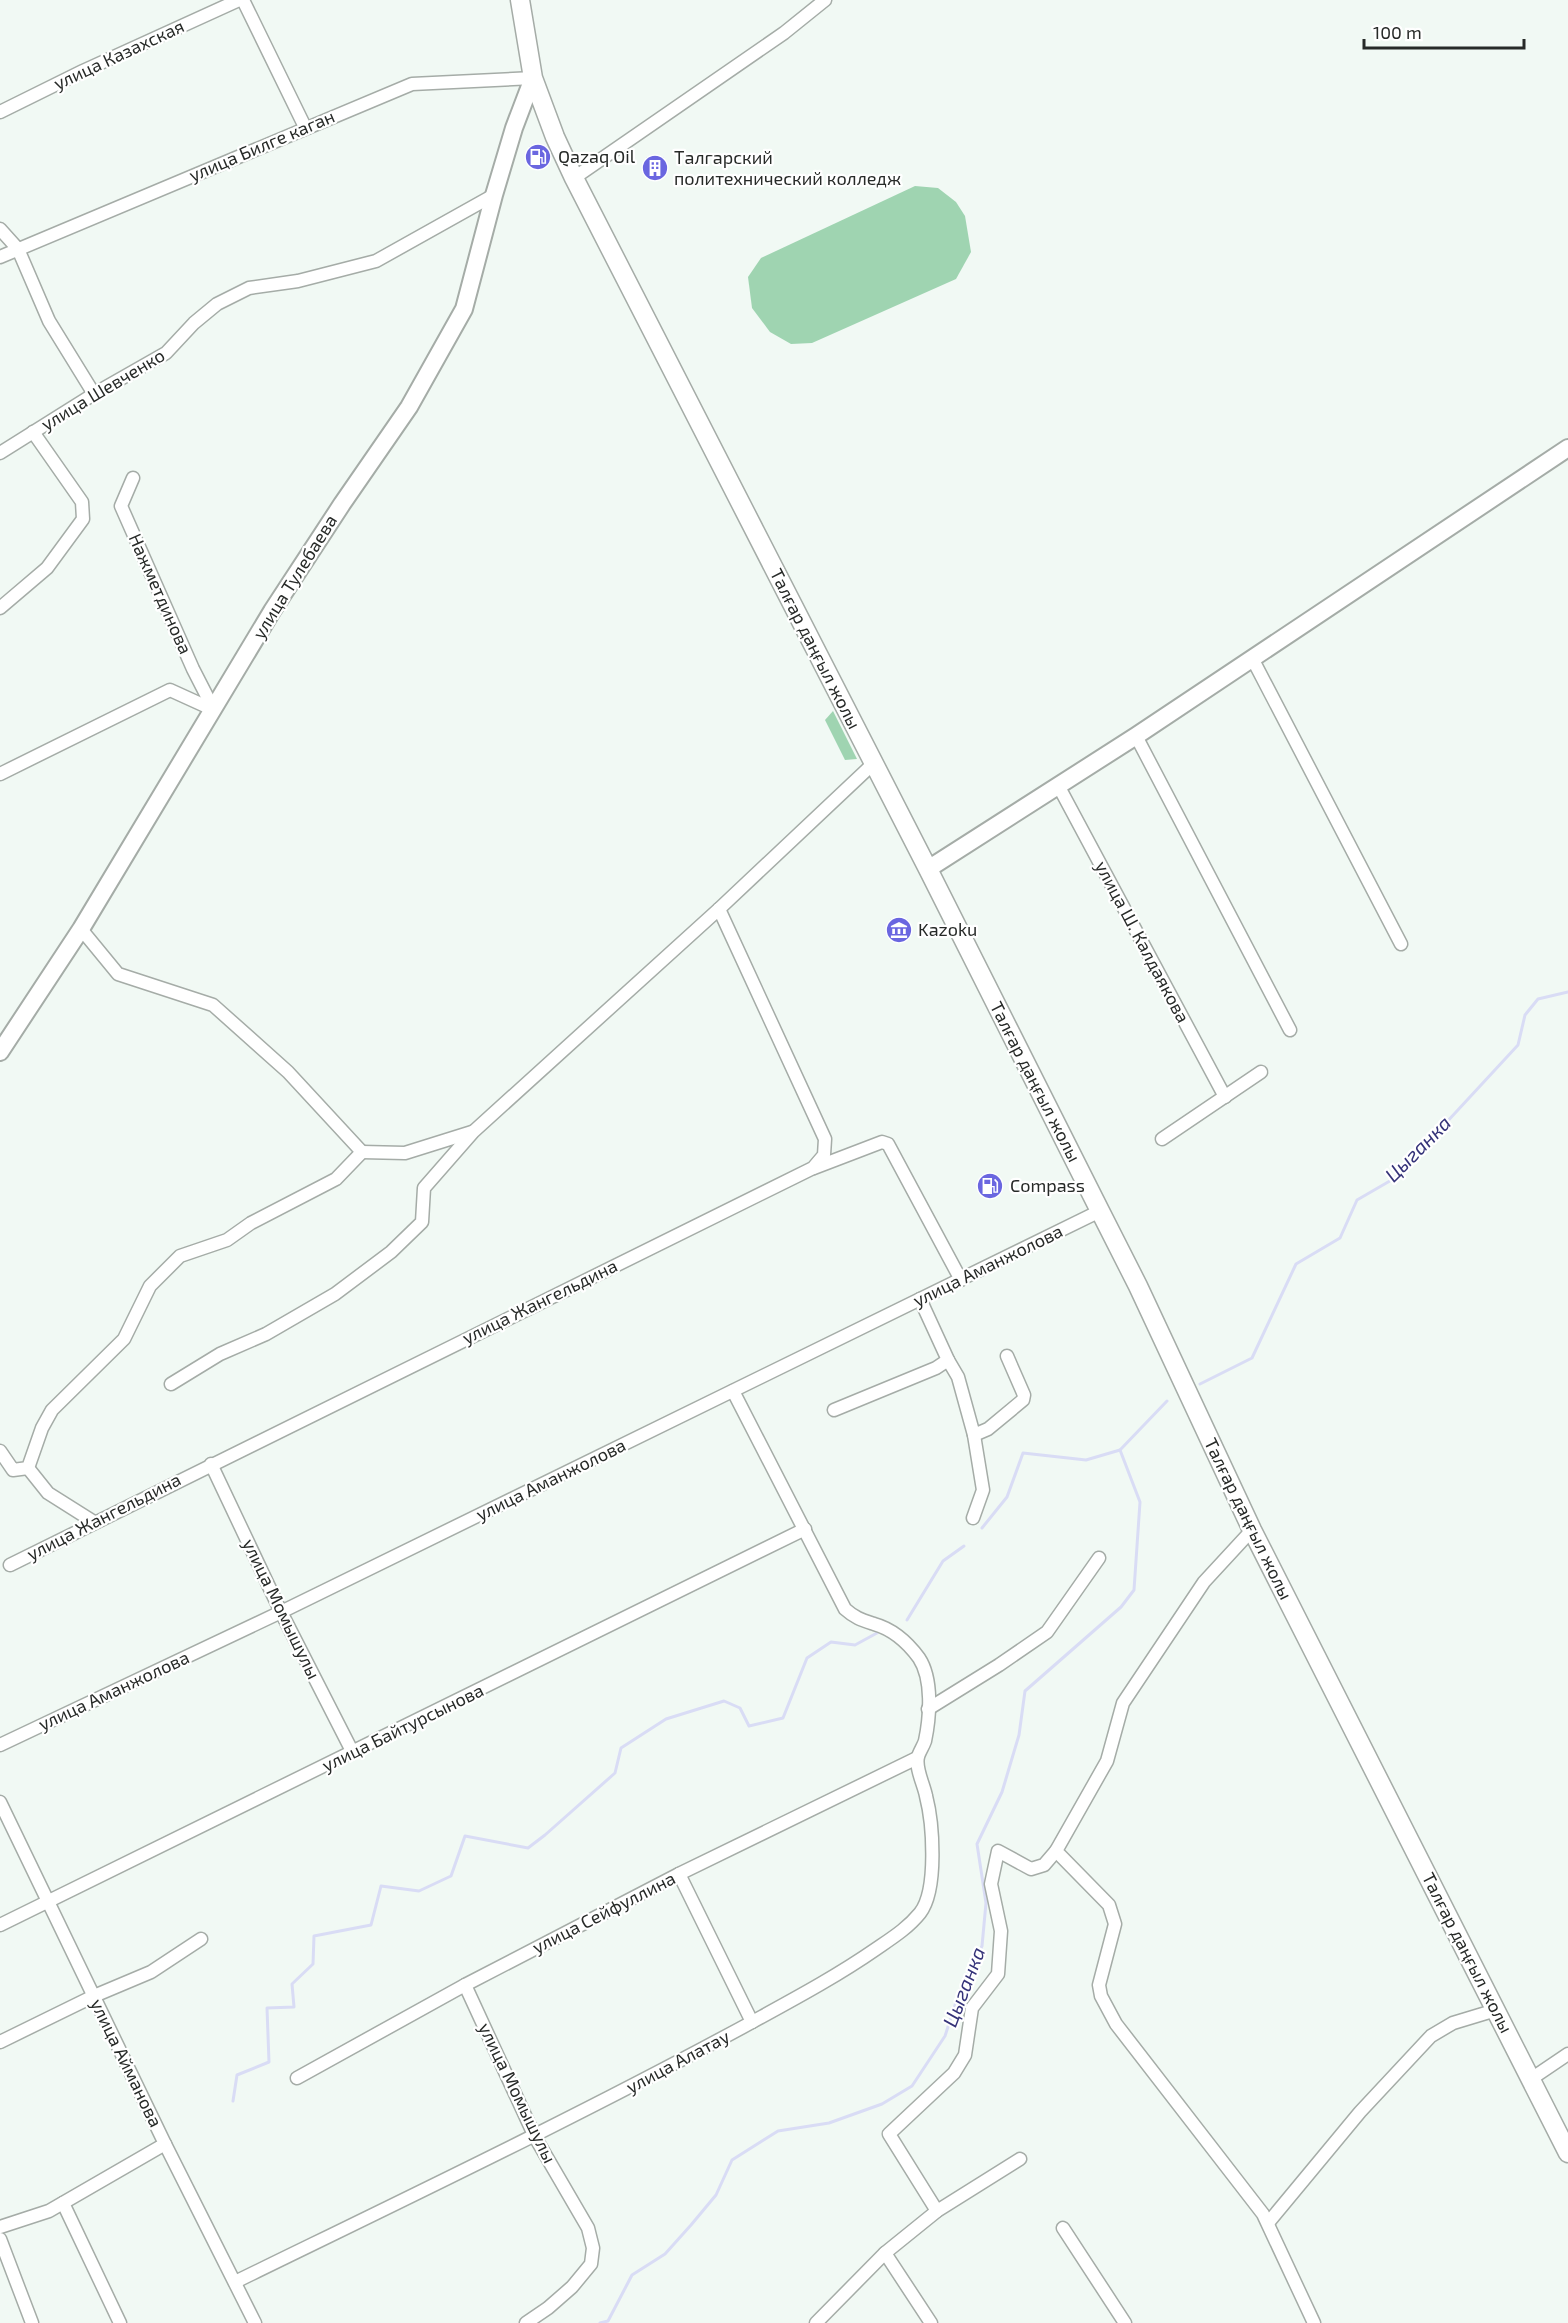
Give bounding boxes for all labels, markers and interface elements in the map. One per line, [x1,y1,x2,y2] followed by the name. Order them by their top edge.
[1364,12,1524,50] scale bar
[50,14,187,94] street label: улица Казахская
[1373,21,1422,43] text: 100 m
[186,104,338,186] street label: улица Билге каган
[523,142,553,172] fuel station icon: Qazaq Oil
[558,145,636,167] place label: Qazaq Oil
[674,146,901,189] place label: Талгарский политехнический колледж
[640,153,670,183] building icon: Талгарский политехнический колледж
[37,344,168,435] street label: улица Шевченко
[247,510,341,643] street label: улица Тулебаева
[125,530,197,657] street label: Нажметдинова
[766,565,866,732] street label: Талғар даңғыл жолы
[1091,857,1195,1026] street label: улица Ш. Калдаякова
[884,915,914,945] museum icon: Kazoku
[918,918,977,940] place label: Kazoku
[986,998,1086,1165] street label: Талғар даңғыл жолы
[1379,1110,1455,1186] water label: Цыганка
[975,1171,1005,1201] fuel station icon: Compass
[1010,1174,1085,1196] place label: Compass
[909,1219,1066,1311] street label: улица Аманжолова
[458,1254,621,1348] street label: улица Жангельдина
[472,1433,629,1525] street label: улица Аманжолова
[1200,1434,1298,1603] street label: Талғар даңғыл жолы
[23,1468,184,1564] street label: улица Жангельдина
[238,1535,325,1682] street label: улица Момышулы
[35,1645,193,1735] street label: улица Аманжолова
[318,1678,487,1776] street label: улица Байтурсынова
[528,1867,679,1958] street label: улица Сейфуллина
[1418,1869,1518,2036] street label: Талғар даңғыл жолы
[937,1943,989,2030] water label: Цыганка
[86,1995,167,2130] street label: улица Айманова
[474,2019,561,2166] street label: улица Момышулы
[622,2024,733,2098] street label: улица Алатау

